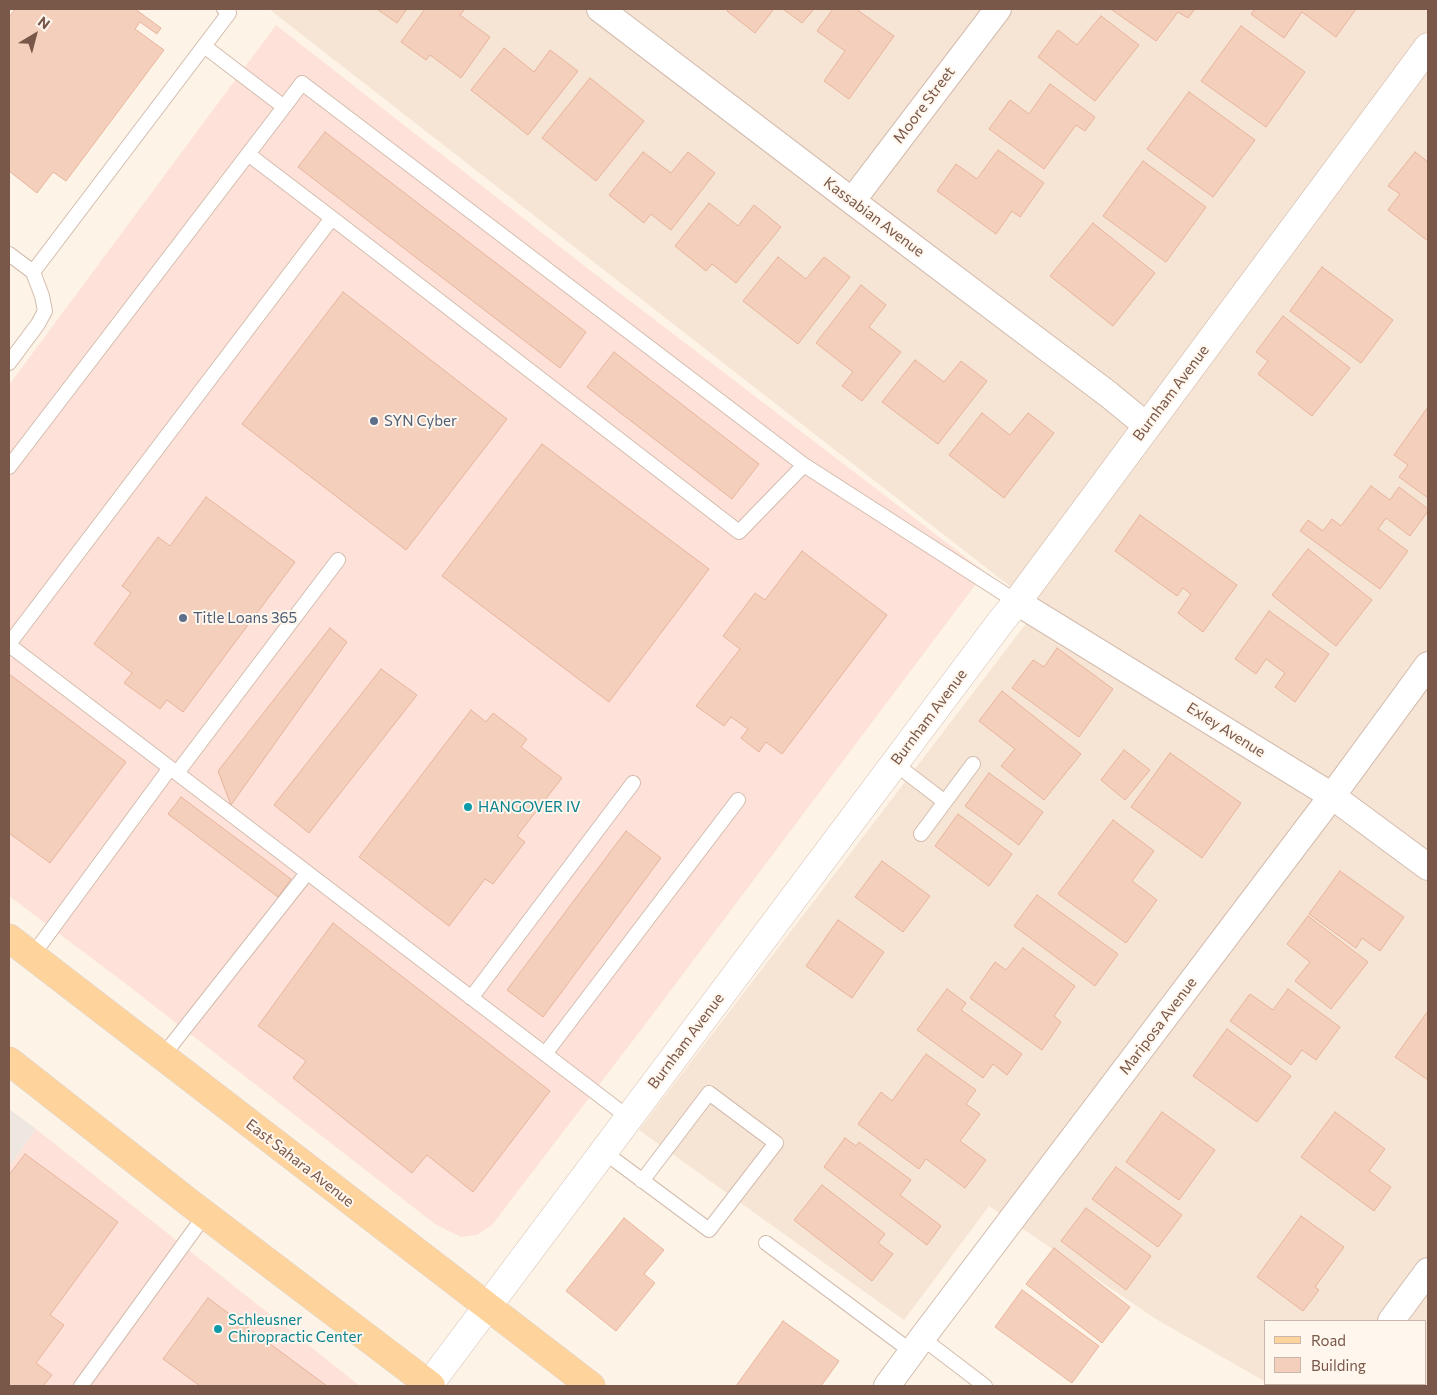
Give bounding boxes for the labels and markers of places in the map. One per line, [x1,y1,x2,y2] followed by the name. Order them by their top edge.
[384,412,457,430] place label: SYN Cyber
[368,415,380,427] marker: SYN Cyber
[193,609,297,627] place label: Title Loans 365
[177,612,189,624] marker: Title Loans 365
[478,798,580,816] place label: HANGOVER IV
[462,801,474,813] marker: HANGOVER IV
[228,1311,362,1346] place label: Schleusner Chiropractic Center
[212,1323,224,1335] marker: Schleusner Chiropractic Center

